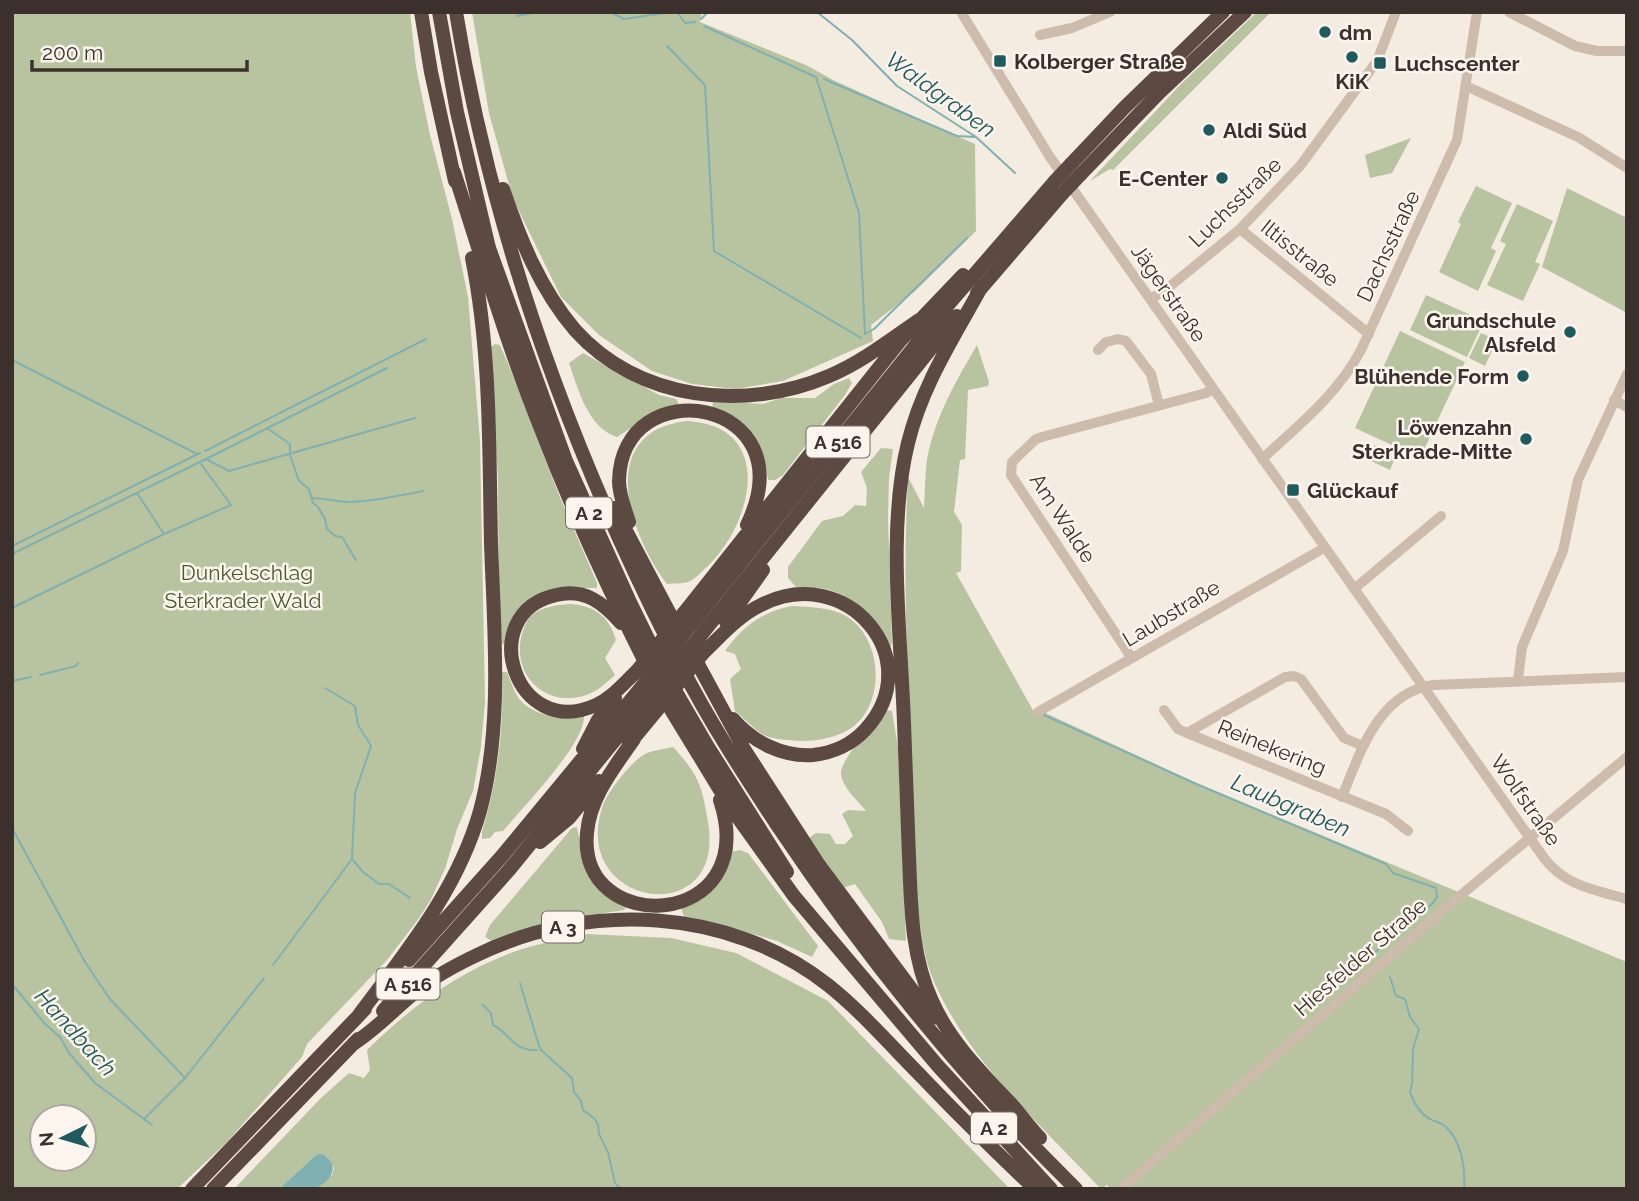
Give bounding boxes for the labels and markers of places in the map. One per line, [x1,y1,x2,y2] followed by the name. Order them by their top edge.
[1339,20,1372,45] place label: dm
[1317,24,1333,40] marker: dm
[1014,49,1185,74] place label: Kolberger Straße
[1344,49,1360,65] marker: KiK
[1394,51,1520,76] place label: Luchscenter
[992,53,1008,69] marker: Kolberger Straße
[1372,55,1388,71] marker: Luchscenter
[1335,69,1370,94] place label: KiK
[1223,118,1307,143] place label: Aldi Süd
[1201,122,1217,138] marker: Aldi Süd
[1118,166,1208,191] place label: E-Center
[1214,170,1230,186] marker: E-Center
[1426,308,1556,357] place label: Grundschule Alsfeld
[1562,324,1578,340] marker: Grundschule Alsfeld
[1354,364,1509,389] place label: Blühende Form
[1515,368,1531,384] marker: Blühende Form
[1352,415,1512,464] place label: Löwenzahn Sterkrade-Mitte
[1518,431,1534,447] marker: Löwenzahn Sterkrade-Mitte
[1307,478,1399,503] place label: Glückauf
[1285,482,1301,498] marker: Glückauf

